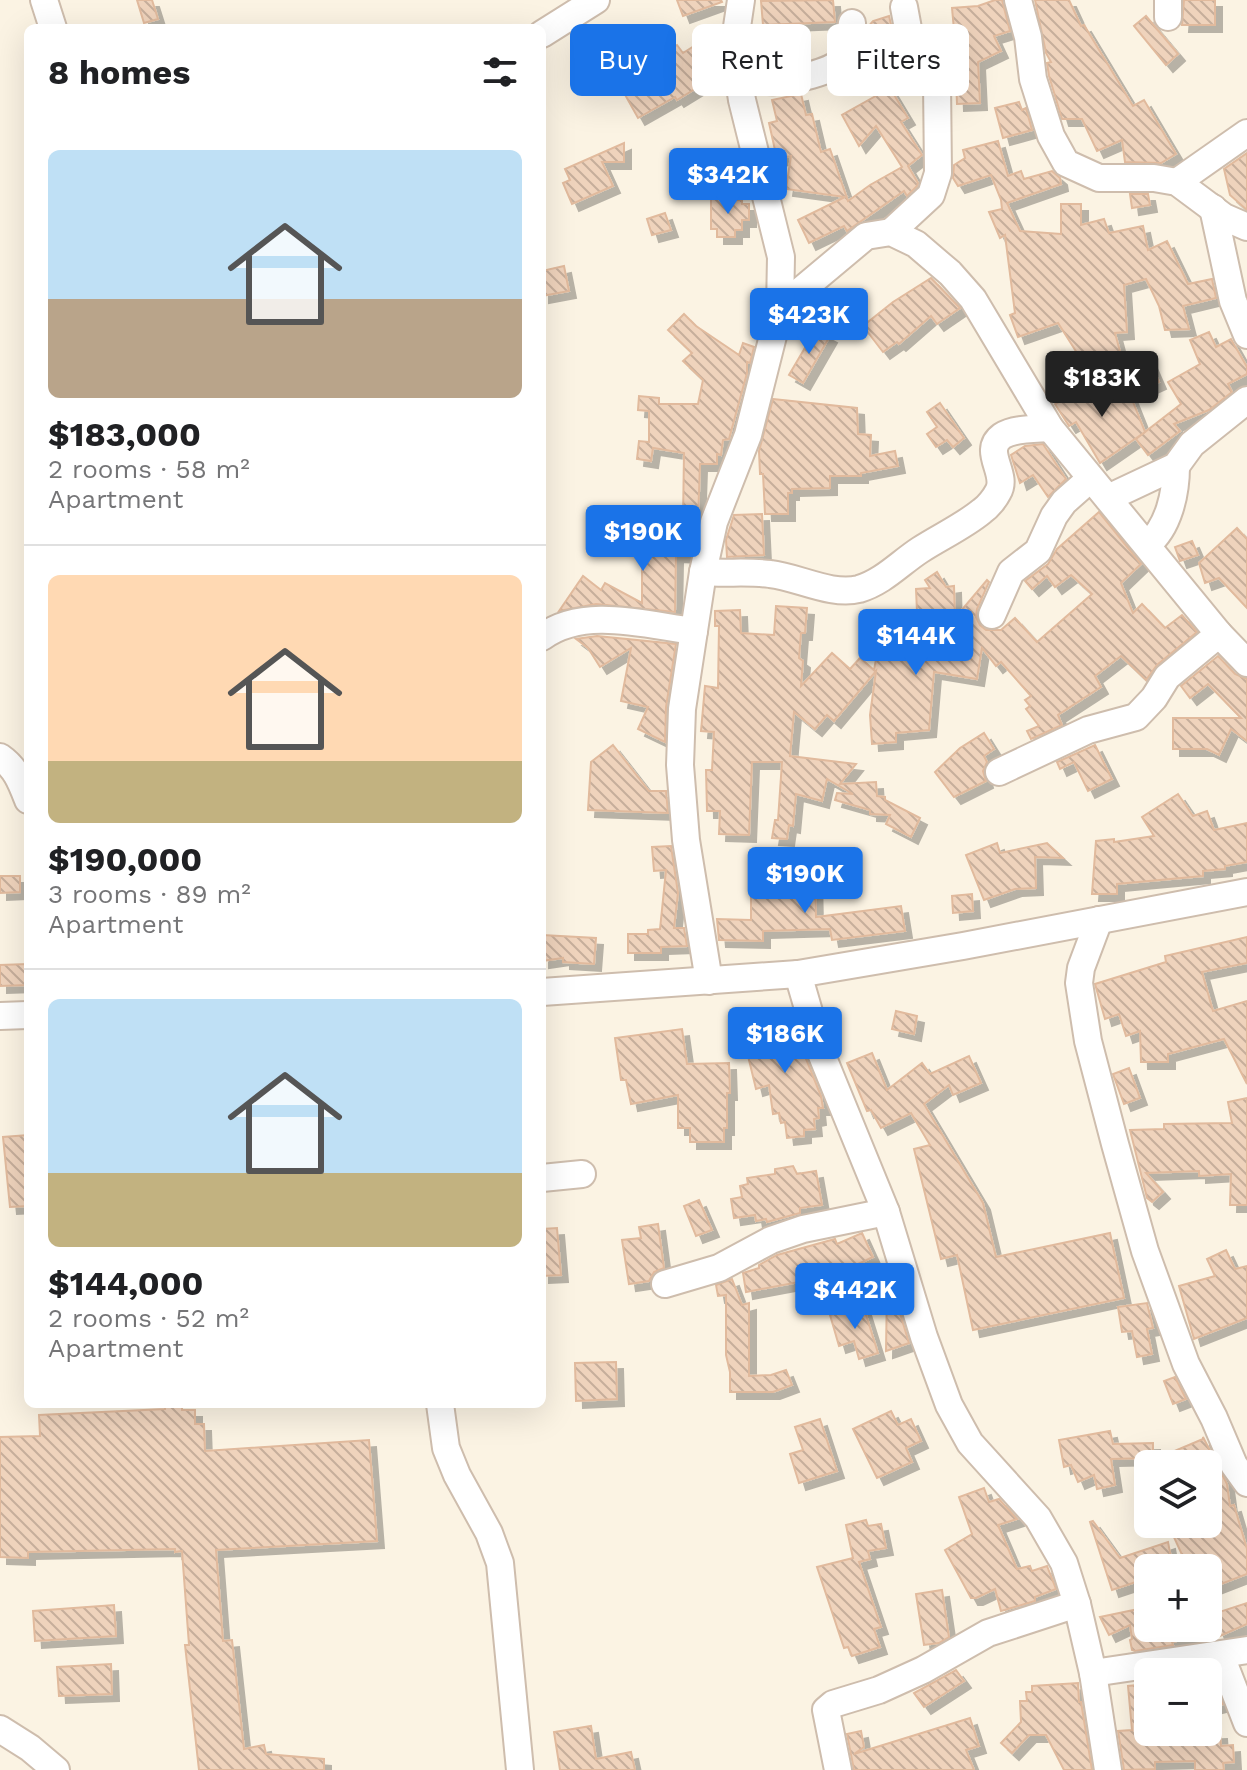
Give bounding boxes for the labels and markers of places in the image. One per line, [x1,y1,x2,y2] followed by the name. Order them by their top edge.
[672,148,784,216] pin: $342K
[753,288,865,356] pin: $423K
[1046,351,1158,419] pin: $183K
[587,505,699,573] pin: $190K
[860,609,972,677] pin: $144K
[749,847,861,915] pin: $190K
[729,1007,841,1075] pin: $186K
[799,1263,911,1331] pin: $442K

